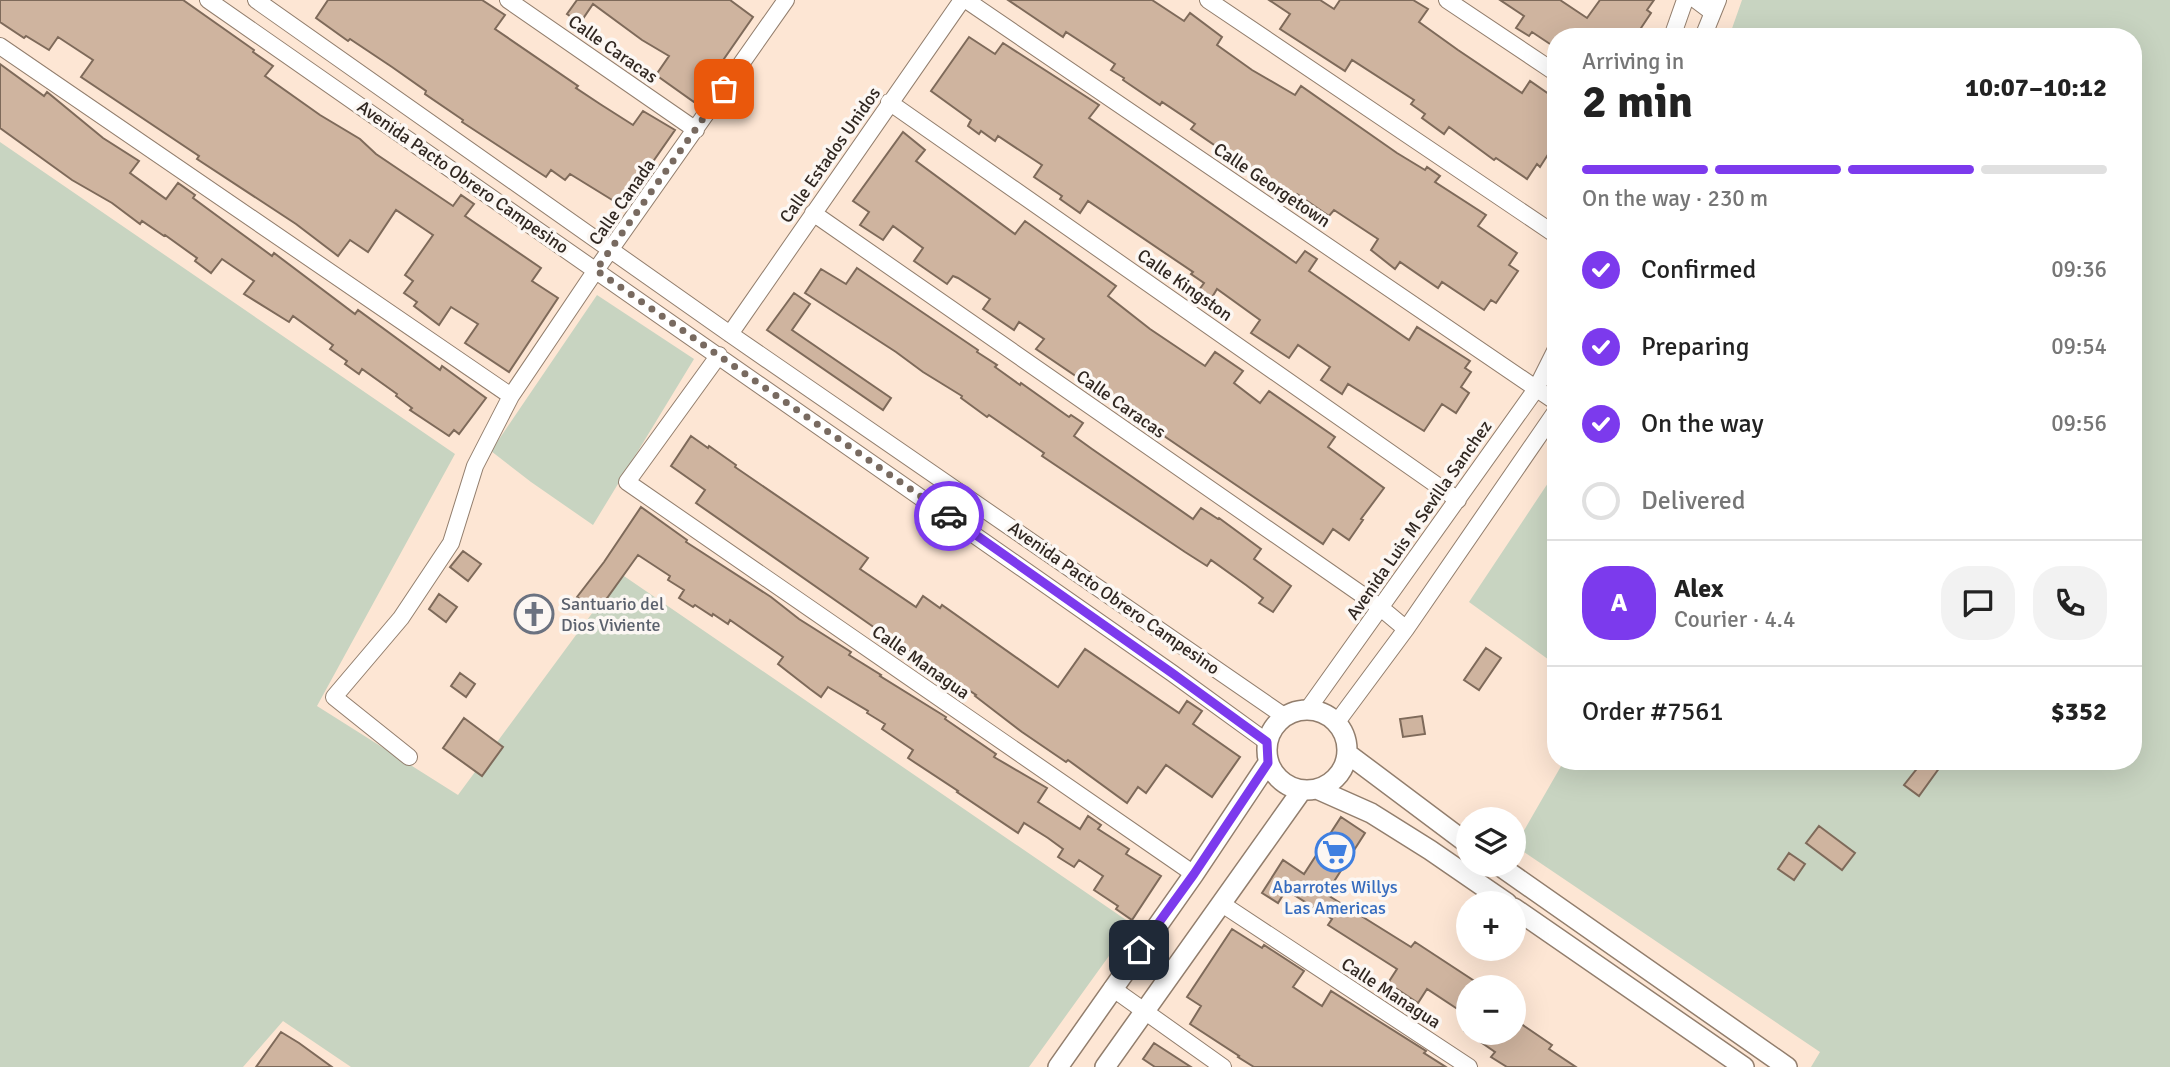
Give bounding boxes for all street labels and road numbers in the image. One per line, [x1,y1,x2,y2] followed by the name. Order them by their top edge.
[564,10,662,88] street label: Calle Caracas
[775,83,885,227] street label: Calle Estados Unidos
[353,95,573,259] street label: Avenida Pacto Obrero Campesino
[1209,138,1335,232] street label: Calle Georgetown
[584,155,660,249] street label: Calle Canada
[1133,244,1237,326] street label: Calle Kingston
[1072,365,1170,443] street label: Calle Caracas
[1342,416,1496,624] street label: Avenida Luis M Sevilla Sanchez
[1004,516,1224,680] street label: Avenida Pacto Obrero Campesino
[868,620,974,704] street label: Calle Managua
[1337,953,1445,1033] street label: Calle Managua

